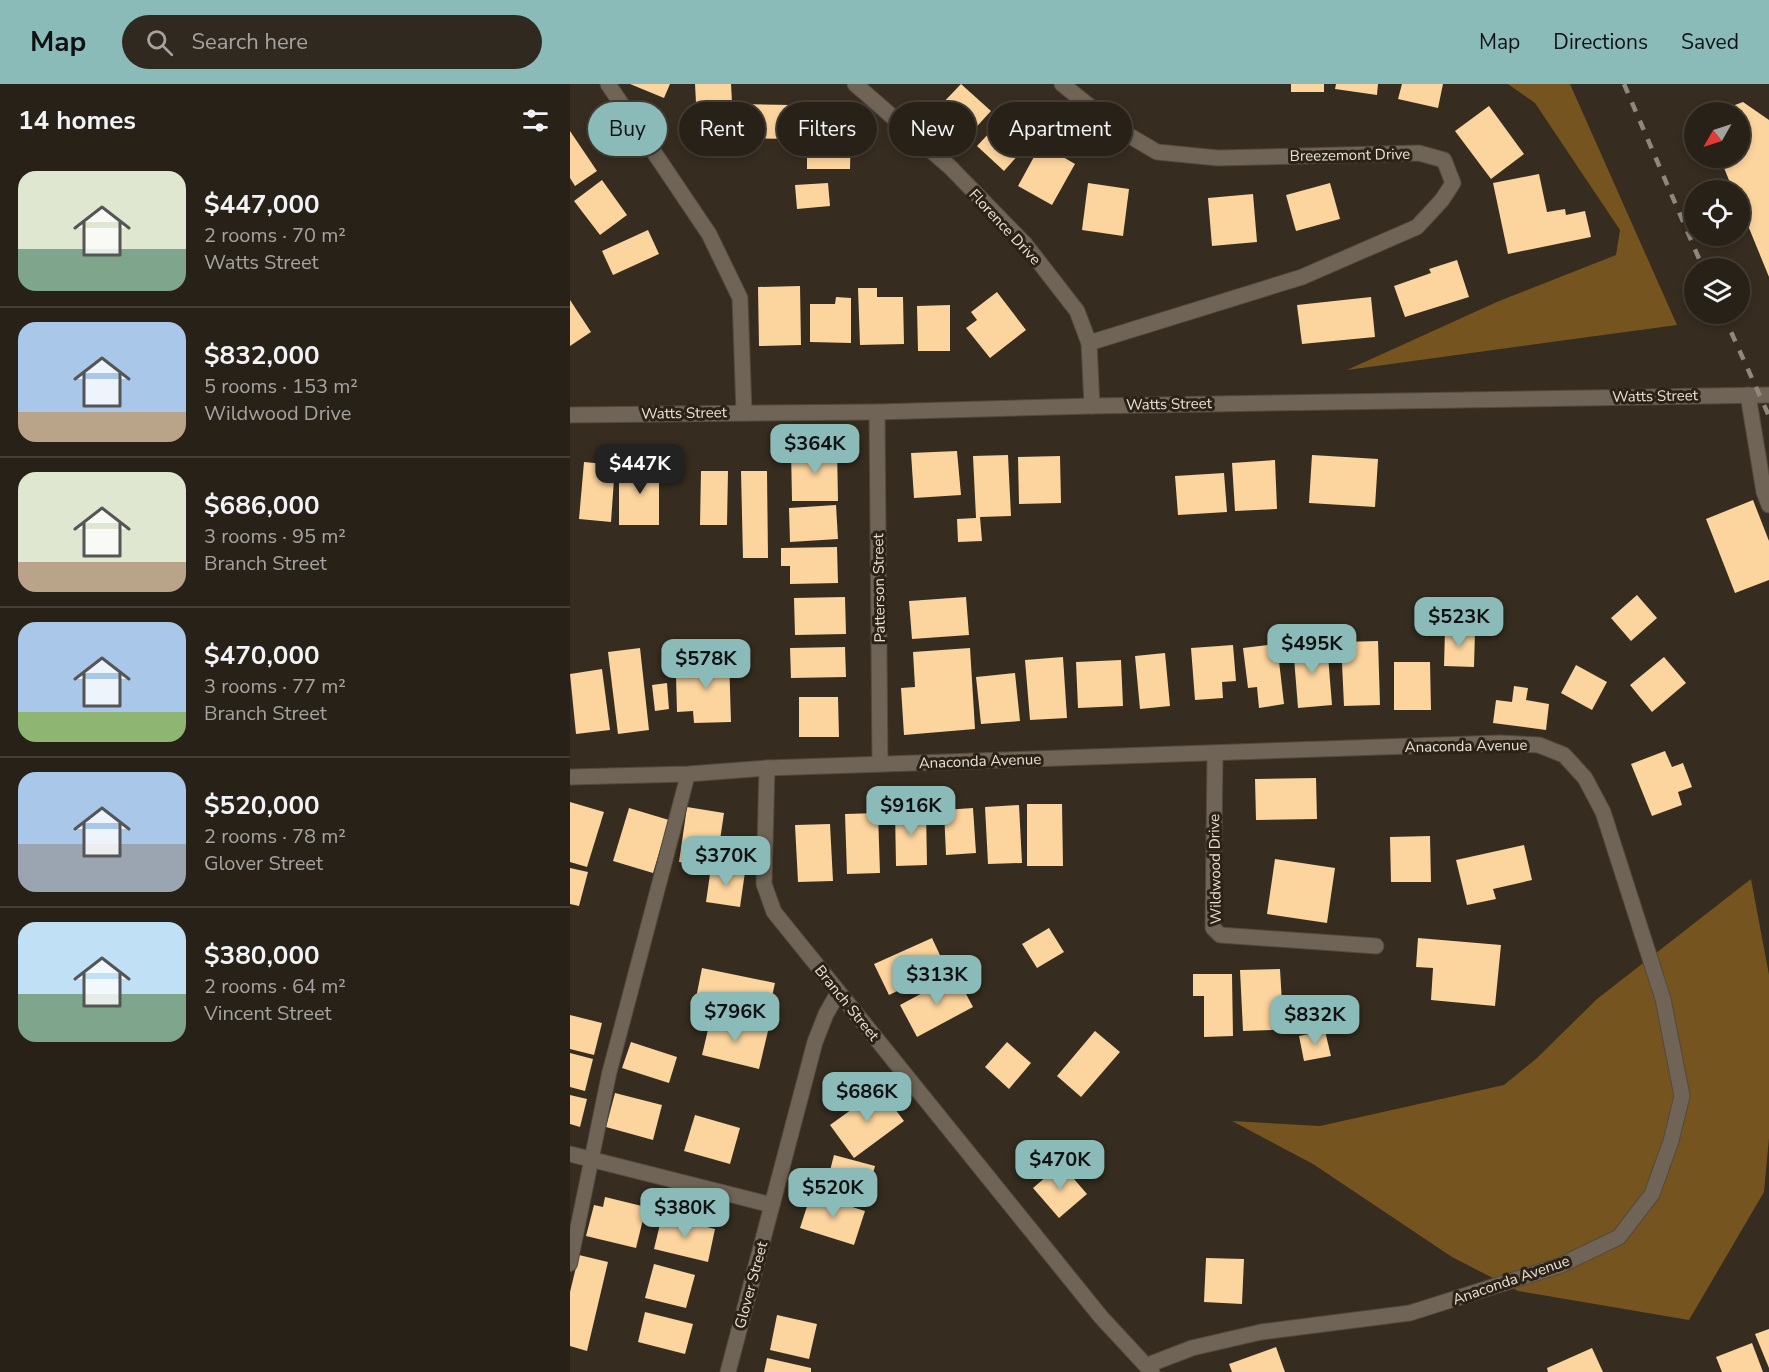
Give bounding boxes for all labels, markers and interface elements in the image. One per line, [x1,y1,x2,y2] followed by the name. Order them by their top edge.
[122,15,542,69] search box
[30,23,86,61] text: Map
[143,26,176,59] icon: search
[191,27,308,57] text: Search here
[1479,28,1520,56] text: Map
[1553,28,1648,56] text: Directions
[1681,28,1739,56] text: Saved
[588,102,667,156] chip: Buy
[679,102,765,156] chip: Rent
[777,102,877,156] chip: Filters
[889,102,976,156] chip: New
[988,102,1132,156] chip: Apartment
[1684,102,1750,168] north arrow
[1684,102,1750,324] map controls
[18,103,136,138] text: 14 homes
[519,104,552,137] icon: filters
[1290,144,1410,166] street label: Breezemont Drive
[1684,180,1750,246] button: locate
[965,185,1045,269] street label: Florence Drive
[204,187,320,222] text: $447,000
[66,195,138,267] icon: home
[204,222,346,249] text: 2 rooms · 70 m²
[204,249,319,276] text: Watts Street
[1684,258,1750,324] button: layers
[204,338,320,373] text: $832,000
[66,346,138,418] icon: home
[204,373,358,400] text: 5 rooms · 153 m²
[1612,385,1699,407] street label: Watts Street
[1126,393,1213,415] street label: Watts Street
[204,400,351,427] text: Wildwood Drive
[641,402,728,424] street label: Watts Street
[773,424,857,475] pin: $364K
[784,430,846,457] text: $364K
[598,444,682,495] pin: $447K
[609,450,671,477] text: $447K
[204,488,320,523] text: $686,000
[66,496,138,568] icon: home
[204,523,346,550] text: 3 rooms · 95 m²
[868,532,890,643] street label: Patterson Street
[204,550,327,577] text: Branch Street
[1417,597,1501,648] pin: $523K
[1428,603,1490,630] text: $523K
[1270,624,1354,675] pin: $495K
[1281,630,1343,657] text: $495K
[204,638,320,673] text: $470,000
[664,639,748,690] pin: $578K
[675,645,737,672] text: $578K
[66,646,138,718] icon: home
[204,673,346,700] text: 3 rooms · 77 m²
[204,700,327,727] text: Branch Street
[1404,735,1528,757] street label: Anaconda Avenue
[918,749,1042,773] street label: Anaconda Avenue
[869,786,953,837] pin: $916K
[204,788,320,823] text: $520,000
[880,792,942,819] text: $916K
[66,796,138,868] icon: home
[1204,814,1226,924] street label: Wildwood Drive
[204,823,346,850] text: 2 rooms · 78 m²
[684,836,768,887] pin: $370K
[695,842,757,869] text: $370K
[204,850,323,877] text: Glover Street
[204,938,320,973] text: $380,000
[66,946,138,1018] icon: home
[895,955,979,1006] pin: $313K
[810,961,884,1046] street label: Branch Street
[906,961,968,988] text: $313K
[204,973,346,1000] text: 2 rooms · 64 m²
[693,992,777,1043] pin: $796K
[1273,995,1357,1046] pin: $832K
[704,998,766,1025] text: $796K
[204,1000,332,1027] text: Vincent Street
[1284,1001,1346,1028] text: $832K
[825,1072,909,1123] pin: $686K
[836,1078,898,1105] text: $686K
[1018,1140,1102,1191] pin: $470K
[1029,1146,1091,1173] text: $470K
[791,1168,875,1219] pin: $520K
[802,1174,864,1201] text: $520K
[643,1188,727,1239] pin: $380K
[654,1194,716,1221] text: $380K
[730,1239,772,1331] street label: Glover Street
[1450,1251,1572,1309] street label: Anaconda Avenue

